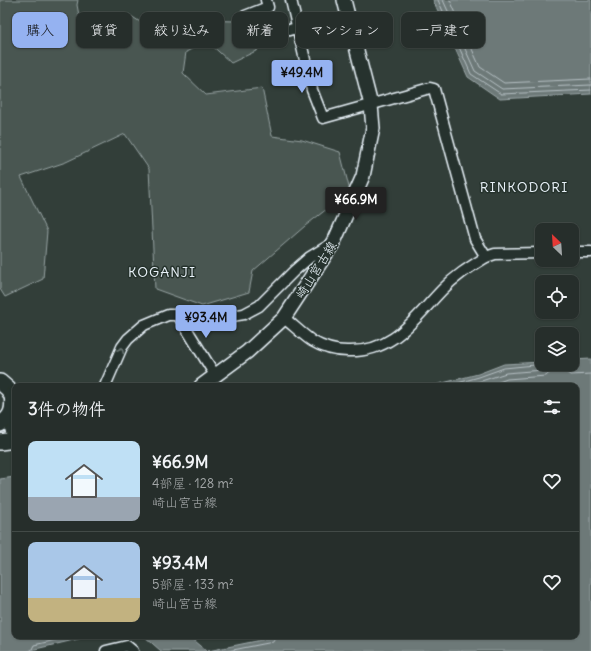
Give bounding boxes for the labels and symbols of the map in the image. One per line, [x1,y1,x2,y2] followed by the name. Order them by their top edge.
[269,60,335,94] pin: ¥49.4M
[480,178,568,196] district label: RINKODORI
[323,187,389,221] pin: ¥66.9M
[535,223,579,267] north arrow
[292,237,341,302] street label: 崎山宮古線
[128,263,196,281] district label: KOGANJI
[173,305,239,339] pin: ¥93.4M
[116,347,124,355] one-way arrow

